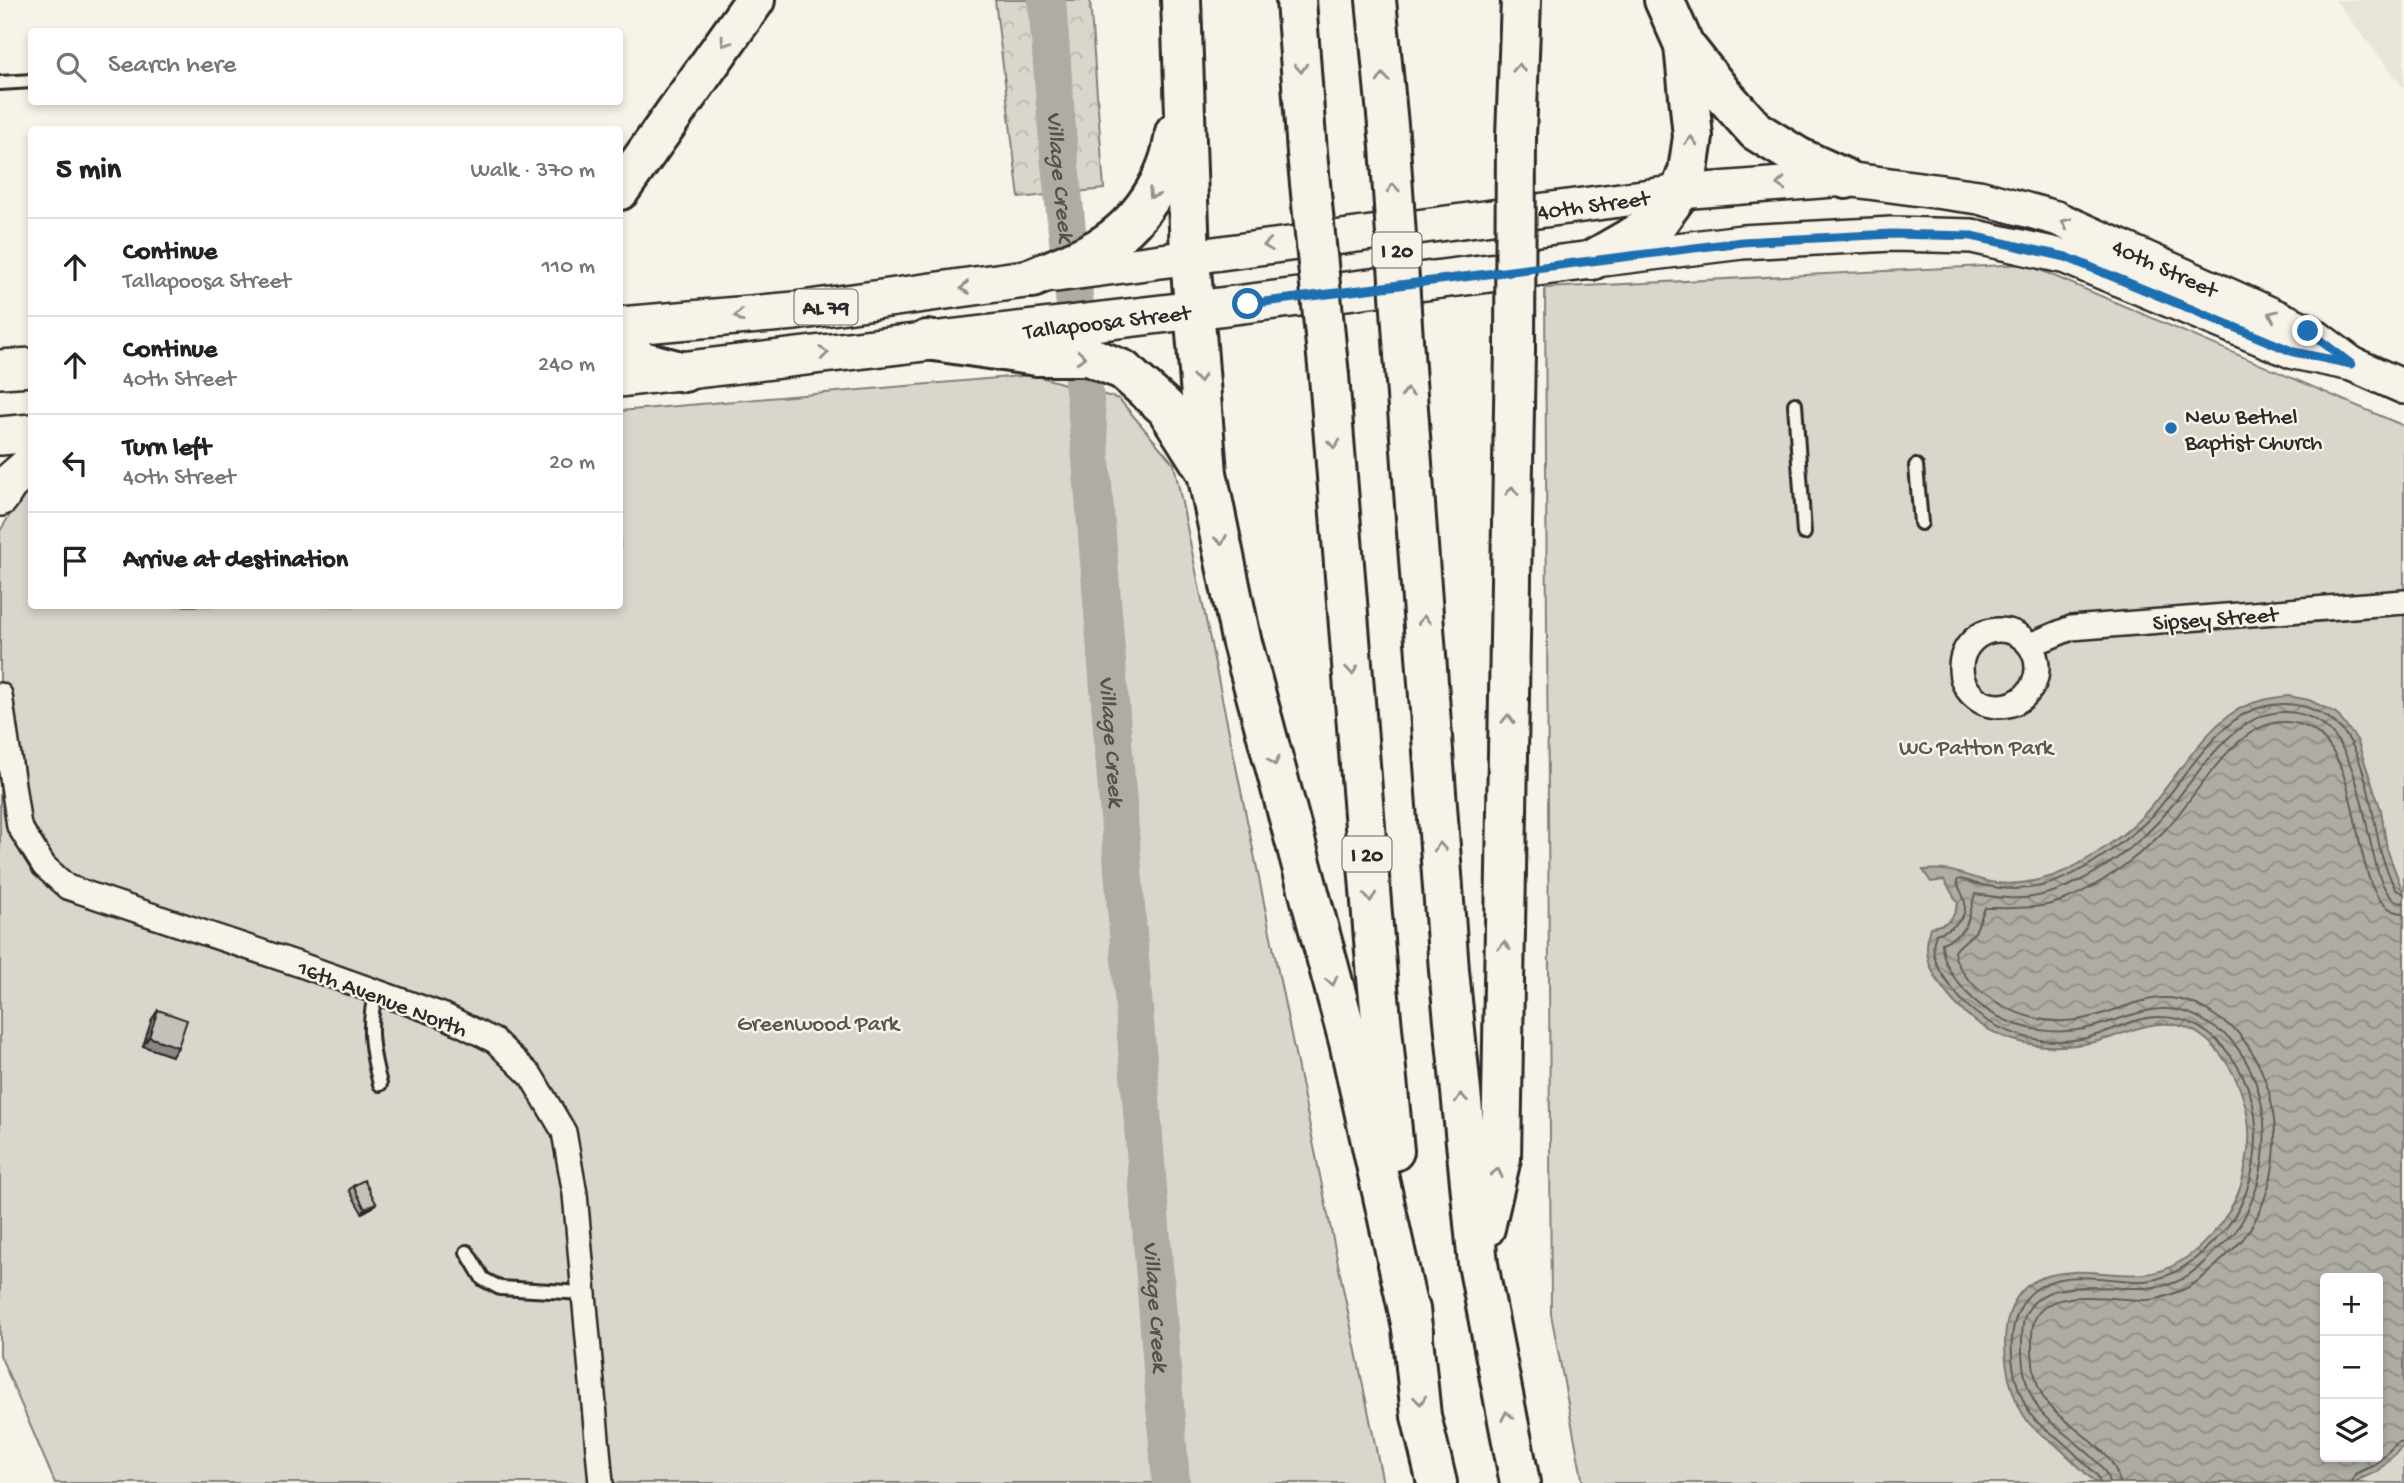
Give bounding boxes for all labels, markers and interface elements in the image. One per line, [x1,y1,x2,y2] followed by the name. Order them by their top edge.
[28,28,623,105] search box
[720,35,733,48] one-way arrow
[52,48,90,86] icon: search
[108,51,236,82] text: Search here
[1293,63,1308,74] one-way arrow
[1511,63,1526,74] one-way arrow
[1376,73,1391,84] one-way arrow
[1038,110,1079,246] water label: Village Creek
[1683,135,1698,146] one-way arrow
[56,154,121,189] text: 5 min
[471,158,595,185] text: Walk · 370 m
[1775,176,1786,191] one-way arrow
[1385,182,1400,193] one-way arrow
[1148,186,1161,199] one-way arrow
[1536,186,1653,228] street label: 40th Street
[2060,217,2072,231] one-way arrow
[1372,232,1422,268] road number: I 20
[2107,235,2222,306] street label: 40th Street
[123,238,217,269] text: Continue
[1262,238,1274,253] one-way arrow
[56,248,94,286] icon: ahead
[542,254,595,281] text: 110 m
[123,269,291,296] text: Tallapoosa Street
[959,280,971,295] one-way arrow
[1232,288,1263,319] route start
[794,290,858,324] road number: AL 79
[1020,300,1194,347] street label: Tallapoosa Street
[733,308,744,323] one-way arrow
[2268,309,2281,323] one-way arrow
[2292,315,2323,346] route end
[123,336,217,367] text: Continue
[56,346,94,384] icon: ahead
[818,346,830,361] one-way arrow
[1076,349,1087,364] one-way arrow
[538,352,595,379] text: 240 m
[123,367,235,394] text: 40th Street
[1191,373,1206,384] one-way arrow
[1400,388,1415,399] one-way arrow
[2184,405,2322,458] place label: New Bethel Baptist Church
[2163,420,2179,436] marker: New Bethel Baptist Church
[123,434,211,465] text: Turn left
[1326,438,1341,449] one-way arrow
[56,444,94,482] icon: left
[549,450,595,477] text: 20 m
[123,465,235,492] text: 40th Street
[1504,485,1520,496] one-way arrow
[1212,534,1227,546] one-way arrow
[56,542,94,580] icon: arrive
[123,546,348,577] text: Arrive at destination
[2152,603,2280,638] street label: Sipsey Street
[1416,615,1431,626] one-way arrow
[1344,665,1359,676] one-way arrow
[1090,675,1129,810] water label: Village Creek
[1500,713,1516,723] one-way arrow
[1899,736,2056,763] park label: WC Patton Park
[1265,755,1280,767] one-way arrow
[1342,836,1392,872] road number: I 20
[1433,842,1448,853] one-way arrow
[1362,892,1377,903] one-way arrow
[1497,940,1512,951] one-way arrow
[292,955,470,1045] street label: 16th Avenue North
[1324,974,1338,986] one-way arrow
[737,1012,902,1039] park label: Greenwood Park
[1454,1093,1469,1104] one-way arrow
[1489,1167,1504,1179] one-way arrow
[1134,1240,1173,1375] water label: Village Creek
[2320,1273,2383,1462] map controls
[2320,1273,2383,1336] button: +
[2320,1336,2383,1399] button: −
[1412,1394,1427,1406] one-way arrow
[2320,1399,2383,1462] button: layers
[1501,1410,1516,1422] one-way arrow

